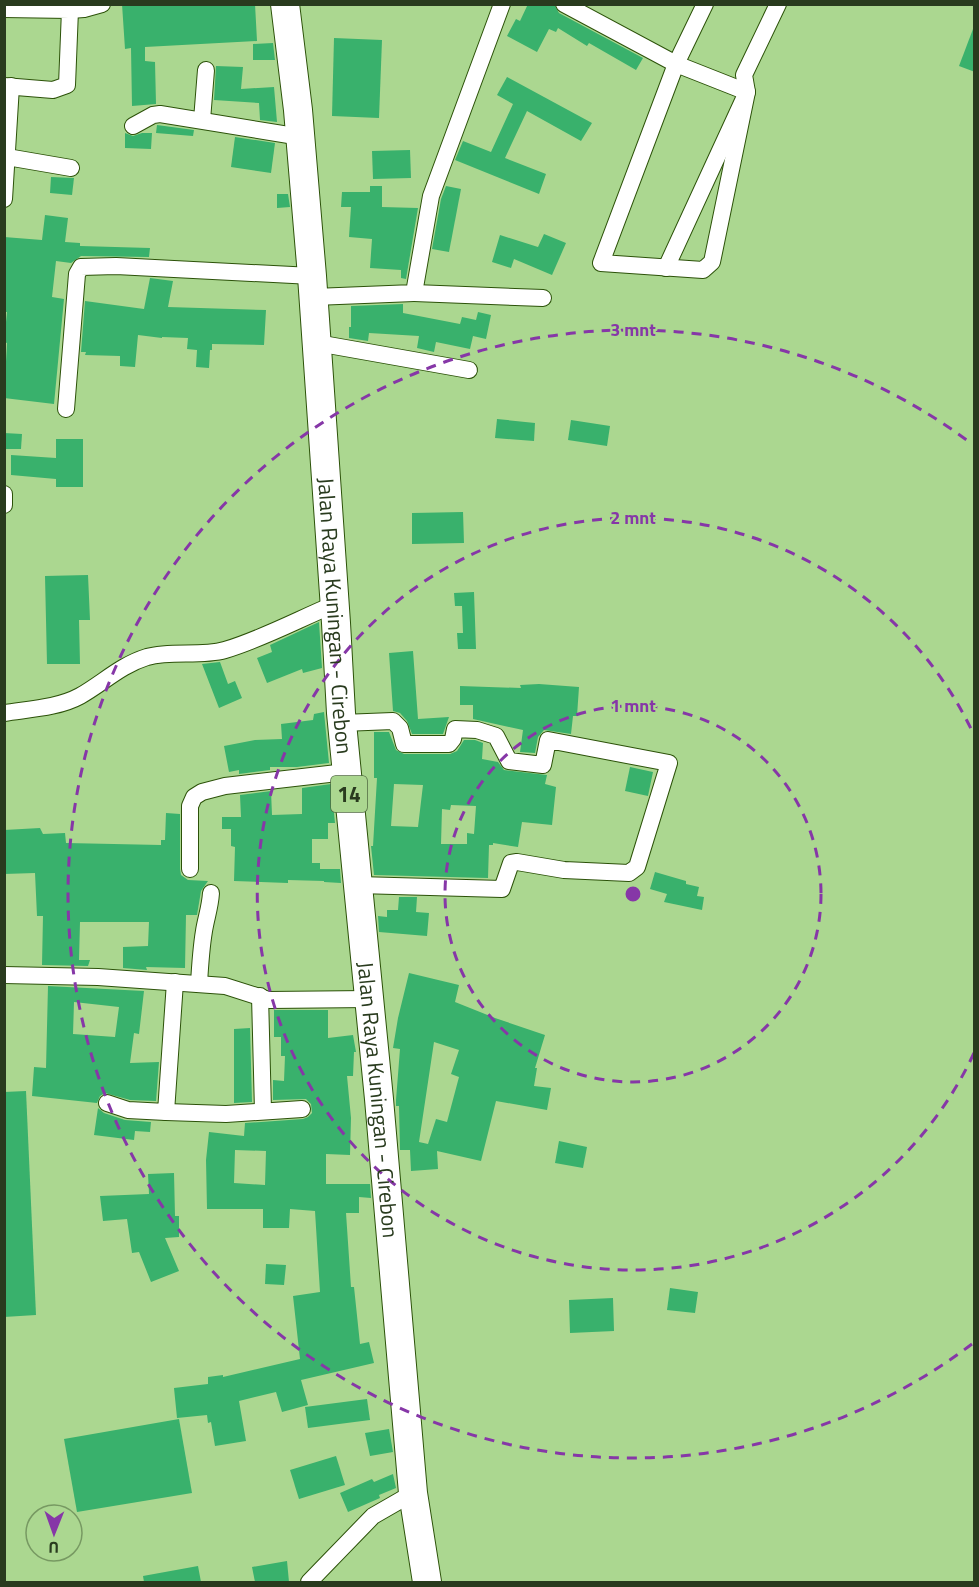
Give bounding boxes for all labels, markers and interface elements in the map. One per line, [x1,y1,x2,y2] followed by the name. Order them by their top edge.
[610,316,656,343] text: 3 mnt
[309,476,362,756] street label: Jalan Raya Kuningan - Cirebon
[610,504,656,531] text: 2 mnt
[610,692,656,719] text: 1 mnt
[331,776,367,812] road number: 14
[623,884,643,904] centre of rings
[349,960,408,1239] street label: Jalan Raya Kuningan - Cirebon
[24,1503,84,1563] north arrow
[48,1536,59,1560] text: U

